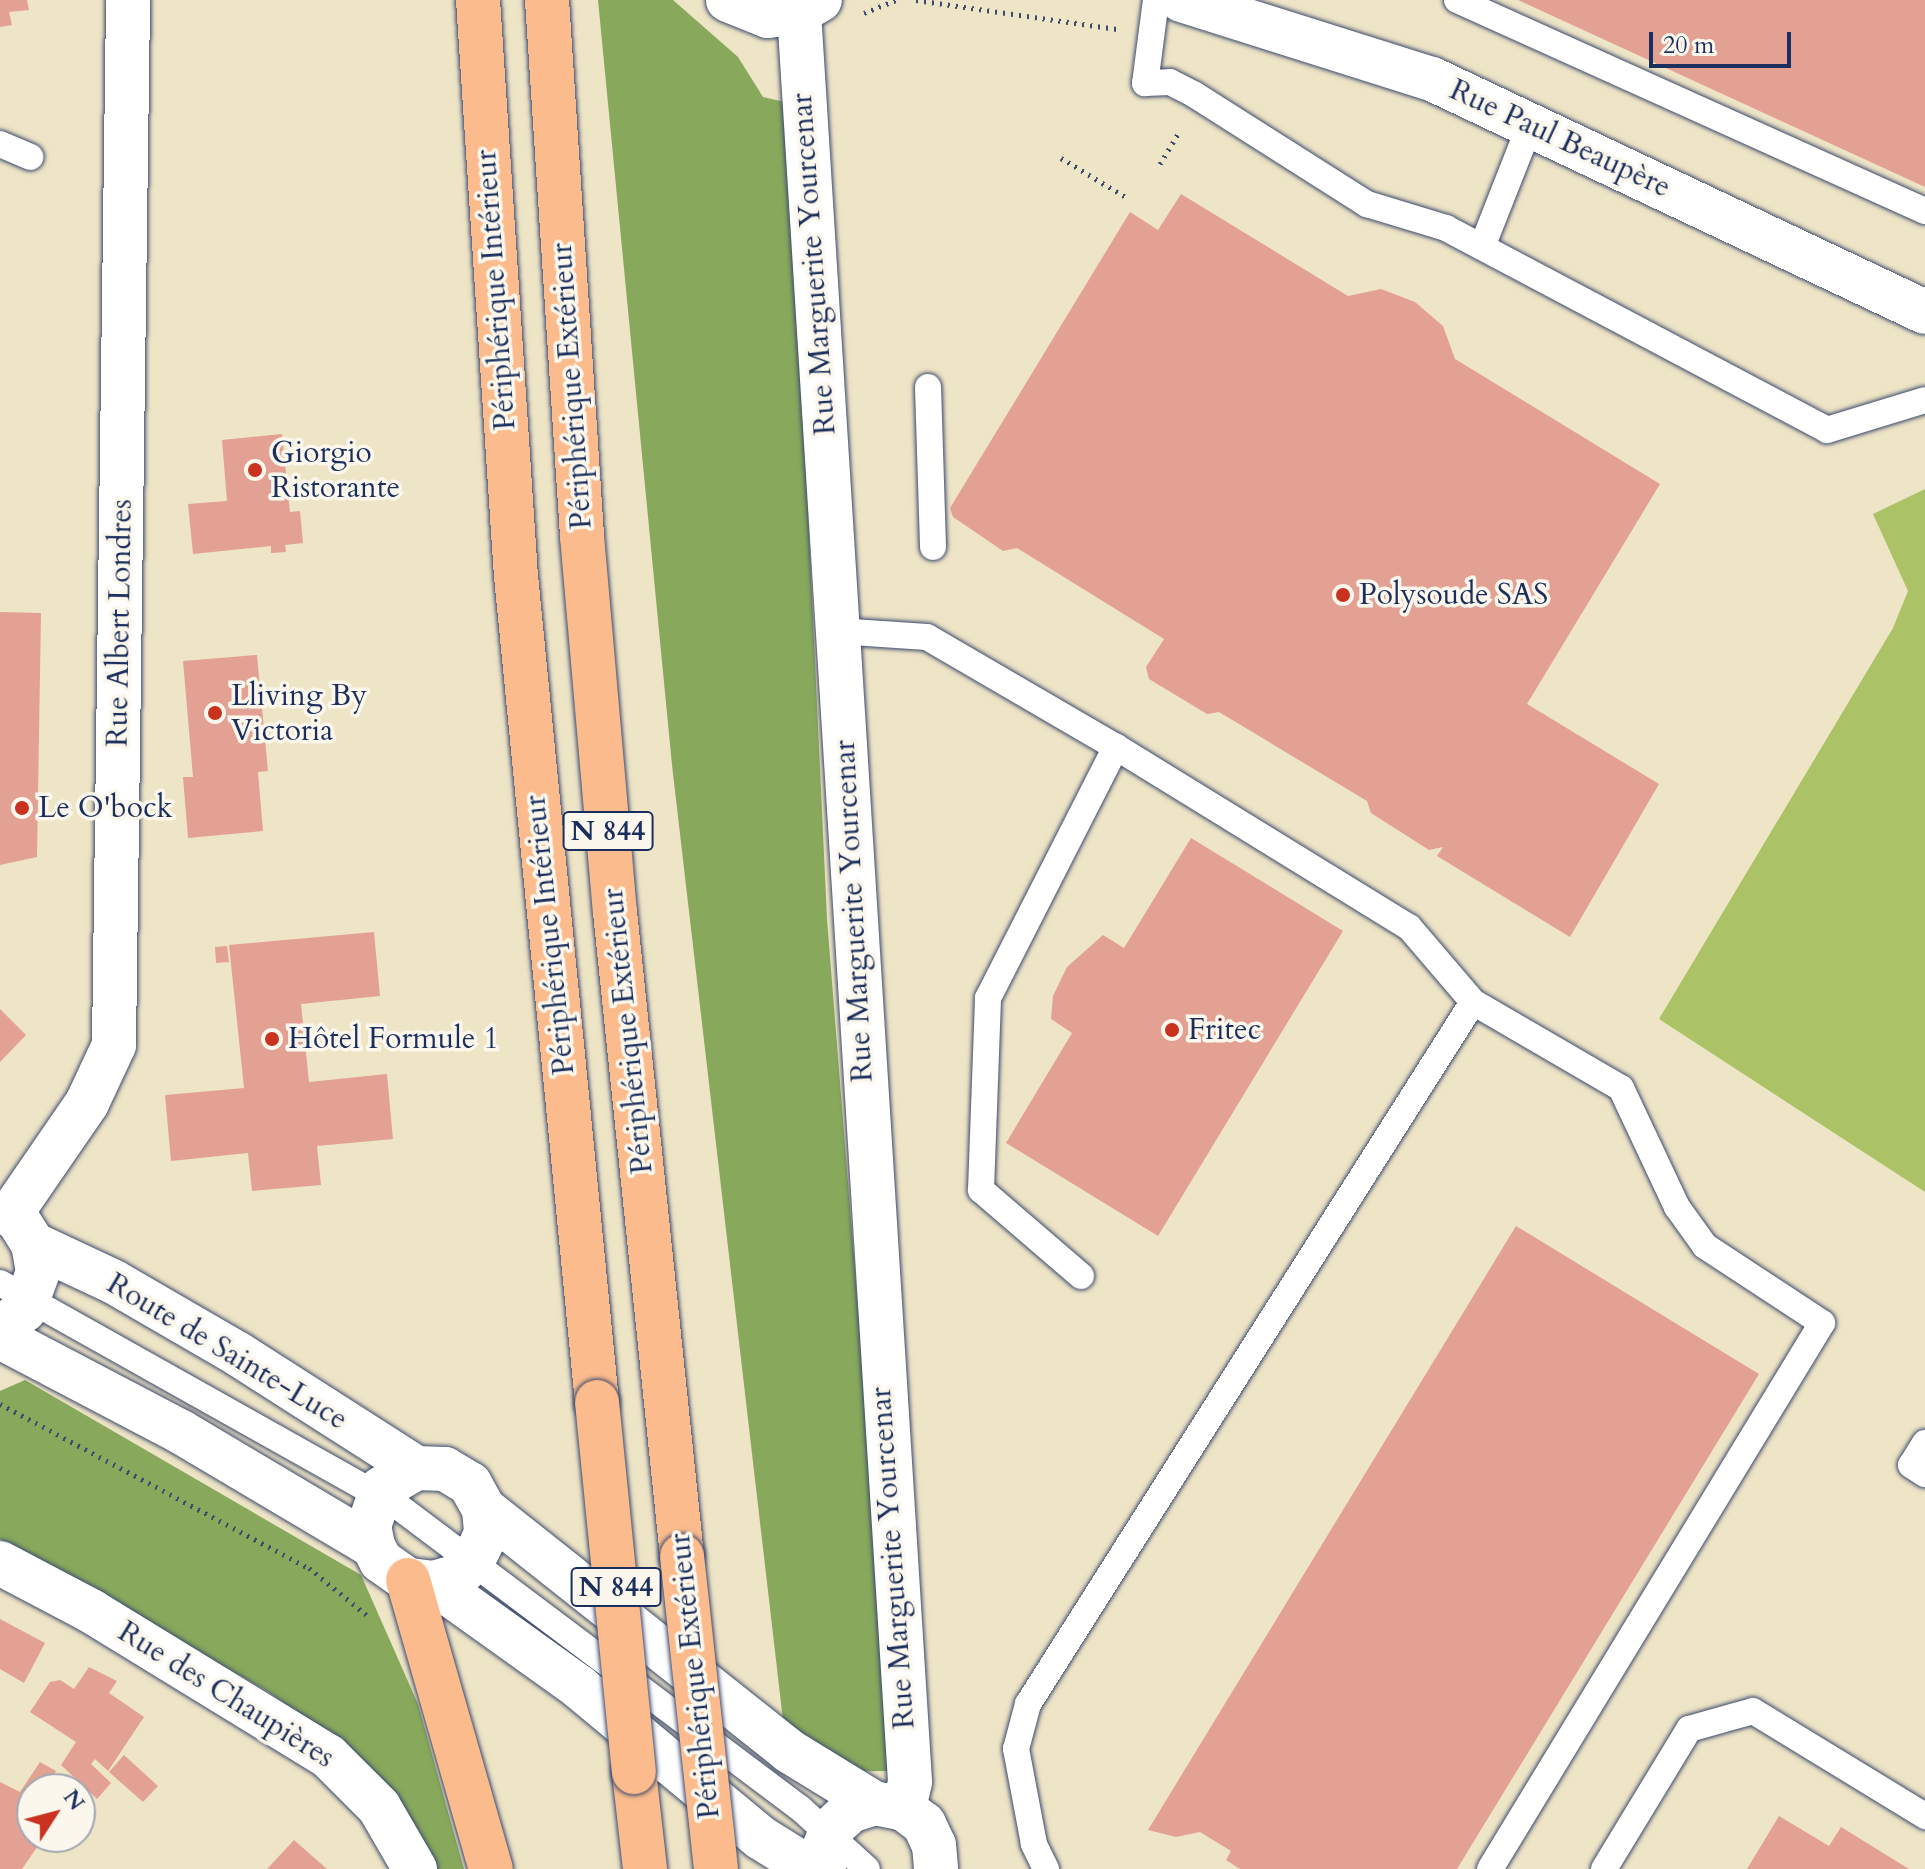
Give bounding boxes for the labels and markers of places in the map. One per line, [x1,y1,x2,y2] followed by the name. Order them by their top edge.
[271,435,400,506] place label: Giorgio Ristorante
[246,461,264,479] marker: Giorgio Ristorante
[1359,577,1548,613] place label: Polysoude SAS
[1334,586,1352,604] marker: Polysoude SAS
[231,678,367,748] place label: Lliving By Victoria
[206,704,224,722] marker: Lliving By Victoria
[38,790,173,826] place label: Le O'bock
[13,799,31,817] marker: Le O'bock
[1188,1012,1261,1048] place label: Fritec
[288,1021,499,1057] place label: Hôtel Formule 1
[1163,1021,1181,1039] marker: Fritec
[263,1030,281,1048] marker: Hôtel Formule 1

